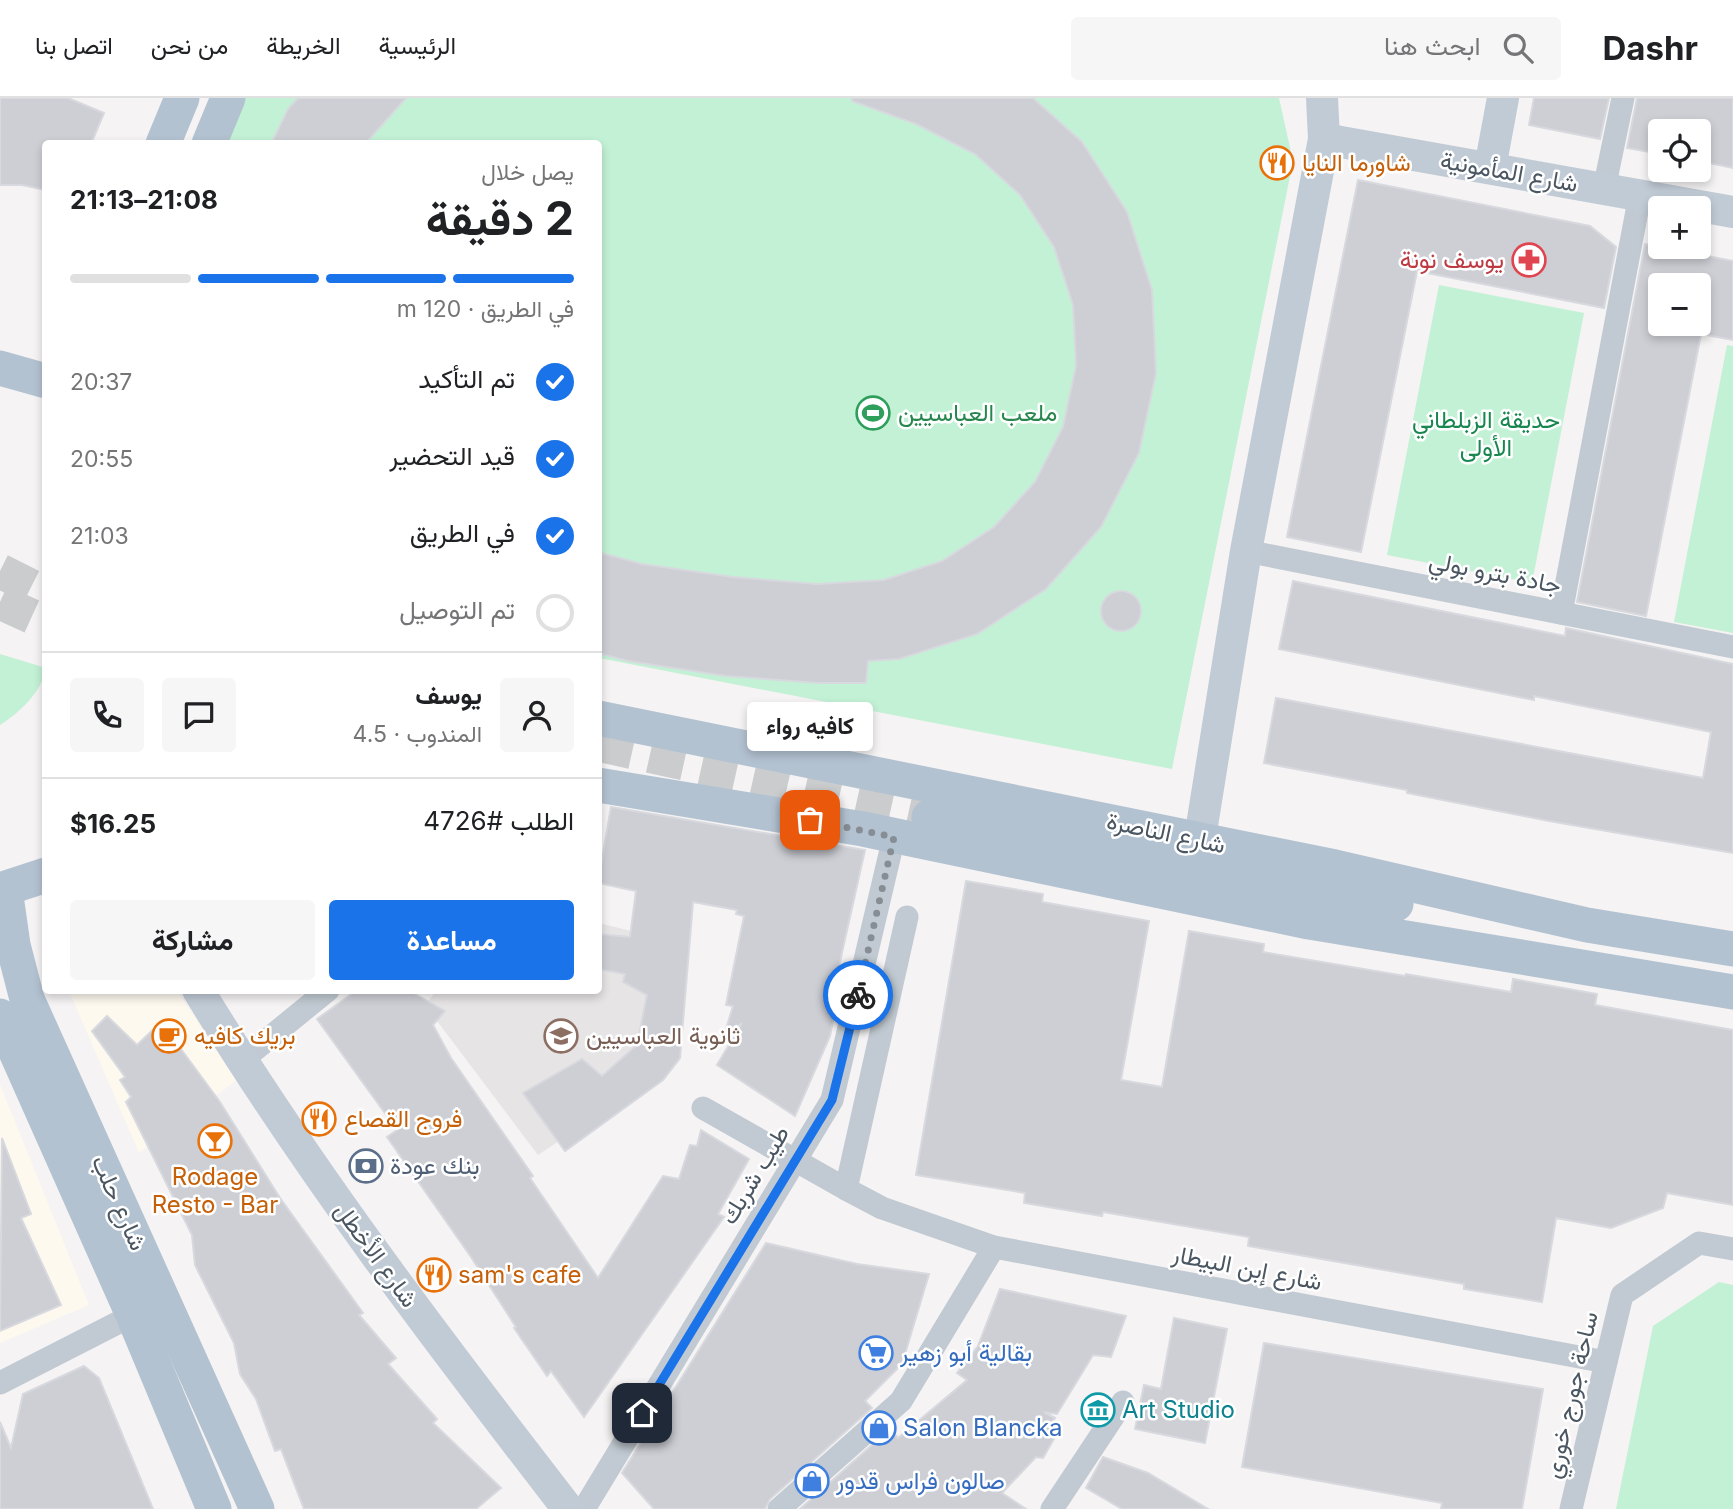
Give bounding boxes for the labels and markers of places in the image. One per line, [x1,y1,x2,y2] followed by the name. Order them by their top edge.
[1258,144,1296,182] restaurant icon: شاورما النايا
[1302,148,1411,178] place label: شاورما النايا
[1510,241,1548,279] pharmacy icon: يوسف نونة
[1400,245,1504,275] place label: يوسف نونة
[854,394,892,432] sports icon: ملعب العباسيين
[898,398,1057,427] place label: ملعب العباسيين
[747,701,873,750] callout: كافيه رواء
[780,790,840,850] pin
[150,1017,188,1055] cafe icon: بريك كافيه
[542,1017,580,1055] school or university icon: ثانوية العباسيين
[194,1021,295,1051] place label: بريك كافيه
[586,1021,741,1051] place label: ثانوية العباسيين
[300,1100,338,1138] restaurant icon: فروج القصاع
[344,1104,462,1135] place label: فروج القصاع
[196,1122,234,1160] bar icon: Rodage Resto - Bar
[347,1147,385,1185] bank icon: بنك عودة
[390,1151,480,1181] place label: بنك عودة
[152,1162,278,1219] place label: Rodage Resto - Bar
[415,1256,453,1294] restaurant icon: sam's cafe
[458,1260,581,1289] place label: sam's cafe
[857,1334,895,1372] supermarket icon: بقالية أبو زهير
[899,1338,1032,1368] place label: بقالية أبو زهير
[612,1383,672,1443] pin
[1079,1391,1117,1429] museum icon: Art Studio
[1122,1395,1235,1424] place label: Art Studio
[860,1409,898,1447] shop icon: Salon Blancka
[903,1413,1063,1442] place label: Salon Blancka
[793,1462,831,1500] shop icon: صالون فراس قدور
[835,1466,1005,1496] place label: صالون فراس قدور

